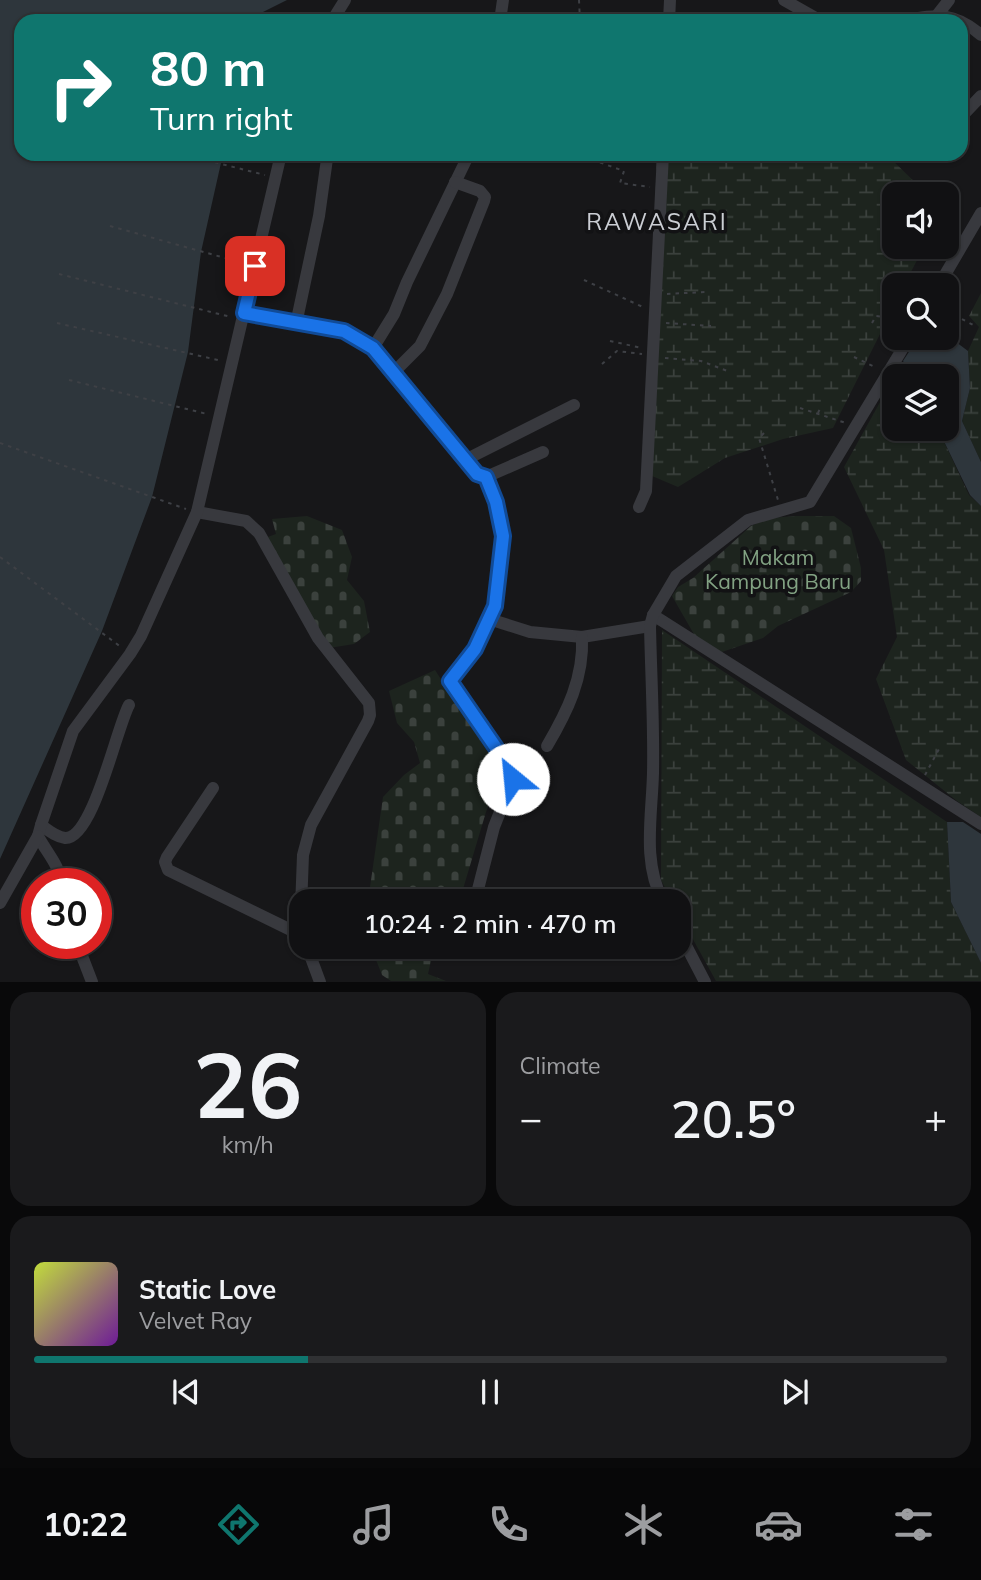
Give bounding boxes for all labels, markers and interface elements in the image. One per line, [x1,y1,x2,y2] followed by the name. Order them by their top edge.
[150,37,266,98] text: 80 m
[35,42,126,133] icon: right
[150,98,293,138] text: Turn right
[882,182,959,441] map controls
[882,182,959,259] button: sound
[586,207,728,236] district label: RAWASARI
[225,236,285,296] pin
[236,247,274,285] icon: arrive
[882,273,959,350] button: search
[882,364,959,441] button: layers
[705,544,851,594] park label: Makam Kampung Baru
[476,742,550,816] position arrow
[21,868,112,959] speed limit sign: 30
[363,907,617,940] text: 10:24 · 2 min · 470 m
[193,1027,302,1141] text: 26
[520,1051,601,1080] text: Climate
[671,1086,796,1151] text: 20.5°
[520,1094,542,1142] text: −
[924,1094,947,1142] text: +
[222,1130,274,1159] text: km/h
[139,1273,276,1306] text: Static Love
[139,1306,252,1335] text: Velvet Ray
[167,1373,205,1411] icon: previous
[471,1373,509,1411] icon: pause
[776,1373,814,1411] icon: next
[214,1500,263,1549] icon: directions
[349,1500,398,1549] icon: music
[484,1500,533,1549] icon: phone
[619,1500,668,1549] icon: climate
[754,1500,803,1549] icon: car
[889,1500,938,1549] icon: filters
[43,1504,128,1544] text: 10:22

